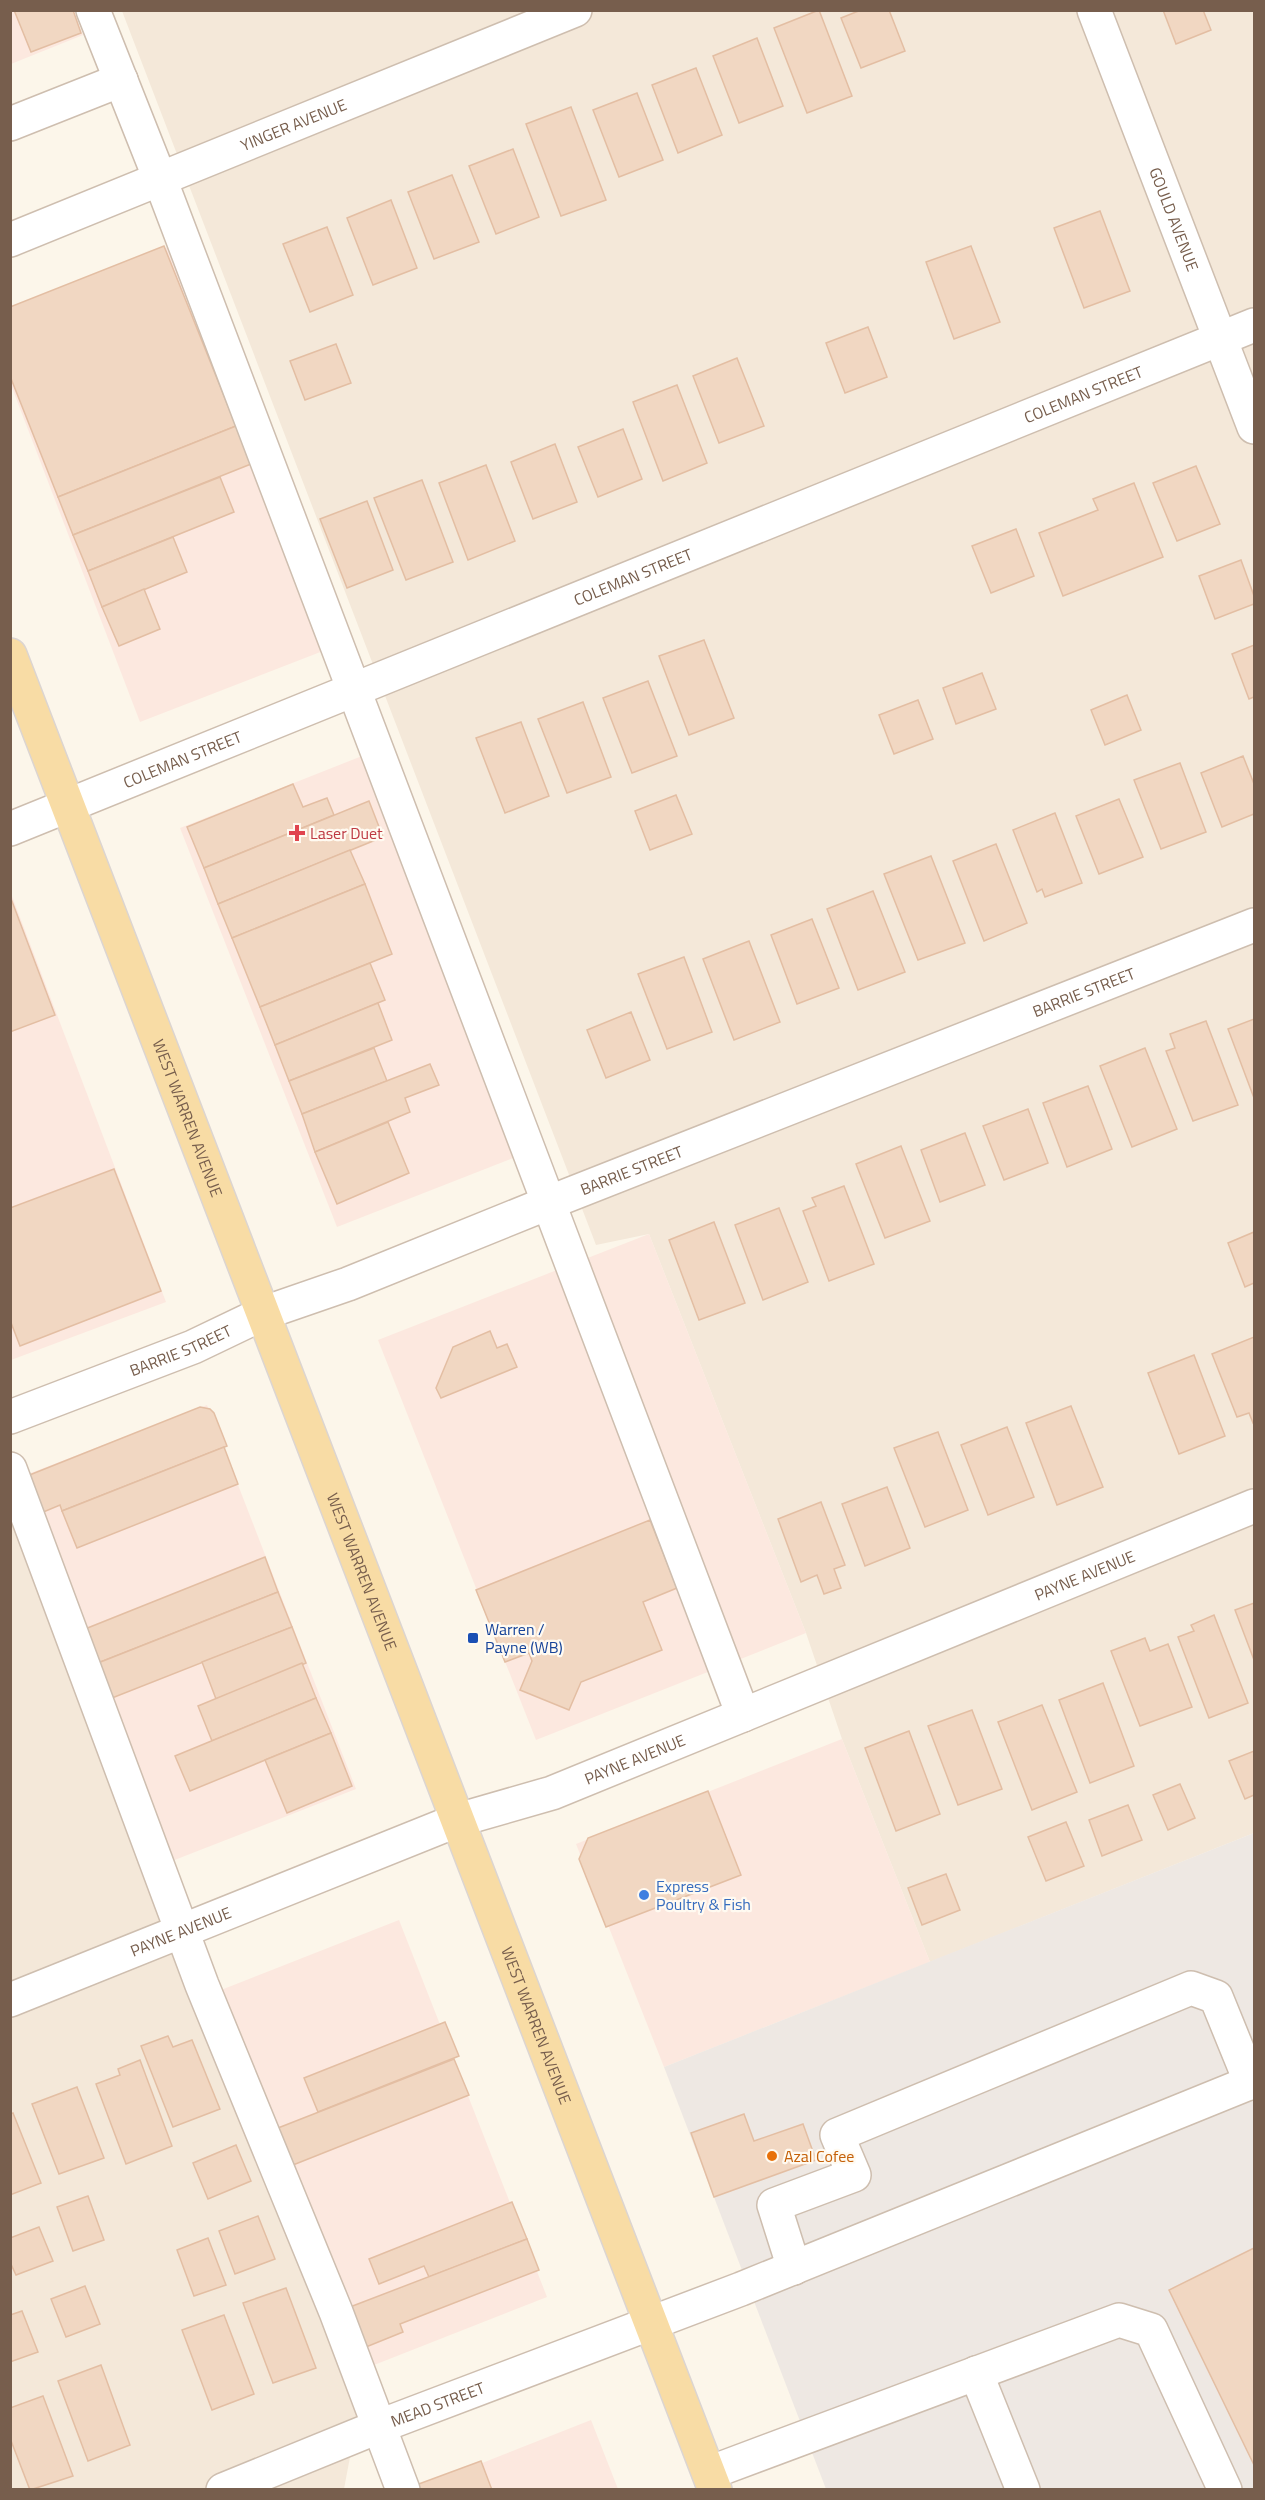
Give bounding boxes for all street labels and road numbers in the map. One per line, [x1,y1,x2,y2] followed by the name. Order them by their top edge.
[237,92,350,157] street label: YINGER AVENUE
[1143,164,1205,275] street label: GOULD AVENUE
[1020,359,1147,429] street label: COLEMAN STREET
[570,542,696,611] street label: COLEMAN STREET
[119,724,246,794] street label: COLEMAN STREET
[1029,961,1139,1023] street label: BARRIE STREET
[147,1036,229,1200] street label: WEST WARREN AVENUE
[577,1139,687,1201] street label: BARRIE STREET
[126,1318,236,1382] street label: BARRIE STREET
[321,1489,403,1654] street label: WEST WARREN AVENUE
[1031,1544,1139,1607] street label: PAYNE AVENUE
[581,1728,689,1791] street label: PAYNE AVENUE
[127,1900,235,1962] street label: PAYNE AVENUE
[495,1943,578,2108] street label: WEST WARREN AVENUE
[387,2375,488,2433] street label: MEAD STREET

